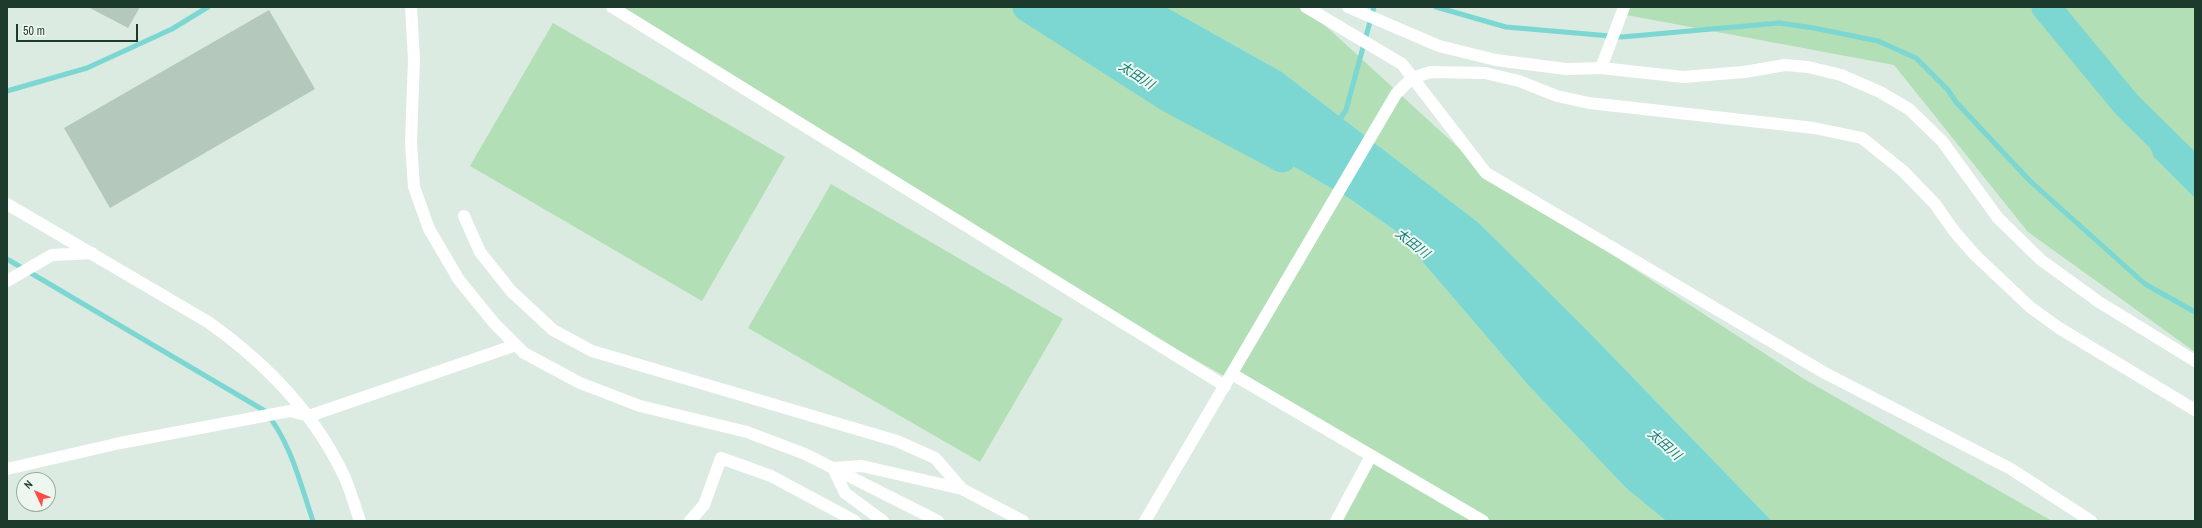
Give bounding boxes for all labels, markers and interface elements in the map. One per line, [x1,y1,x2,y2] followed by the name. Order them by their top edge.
[18,16,140,42] scale bar
[23,23,45,39] text: 50 m
[1115,59,1157,93] water label: 太田川
[1392,226,1432,262] water label: 太田川
[1644,426,1684,464] water label: 太田川
[16,472,56,512] north arrow
[21,477,35,492] text: N

